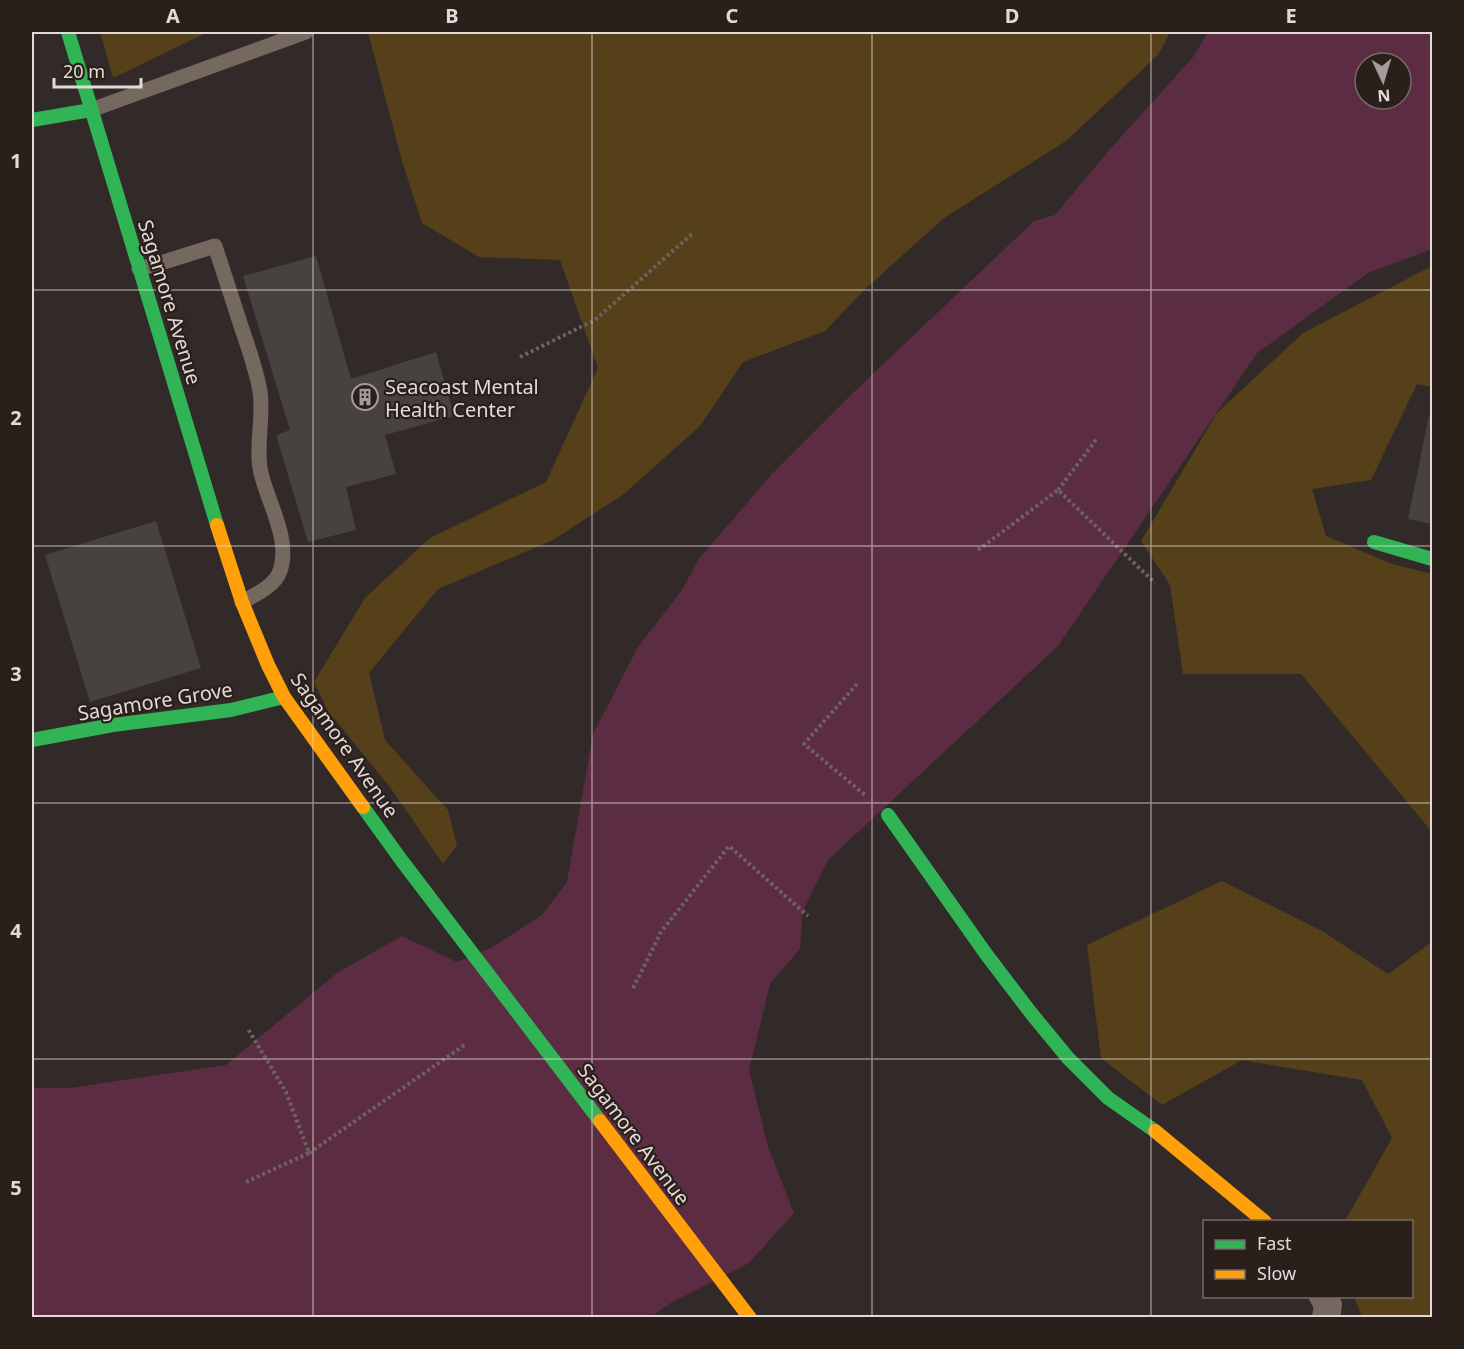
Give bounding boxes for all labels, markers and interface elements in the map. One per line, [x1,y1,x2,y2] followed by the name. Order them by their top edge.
[166,2,180,29] text: A
[445,2,459,29] text: B
[726,2,739,29] text: C
[1005,2,1019,29] text: D
[1285,2,1297,29] text: E
[54,51,141,89] scale bar
[1353,51,1413,111] north arrow
[63,59,105,83] text: 20 m
[1377,85,1391,107] text: N
[10,147,22,174] text: 1
[132,216,208,388] street label: Sagamore Avenue
[385,373,539,423] place label: Seacoast Mental Health Center
[350,382,380,412] building icon: Seacoast Mental Health Center
[10,404,22,431] text: 2
[10,660,22,687] text: 3
[285,667,405,823] street label: Sagamore Avenue
[76,675,234,727] street label: Sagamore Grove
[10,917,22,944] text: 4
[572,1058,696,1210] street label: Sagamore Avenue
[10,1174,22,1201] text: 5
[1203,1220,1413,1298] legend
[1257,1231,1292,1255] text: Fast
[1257,1261,1296,1285] text: Slow

